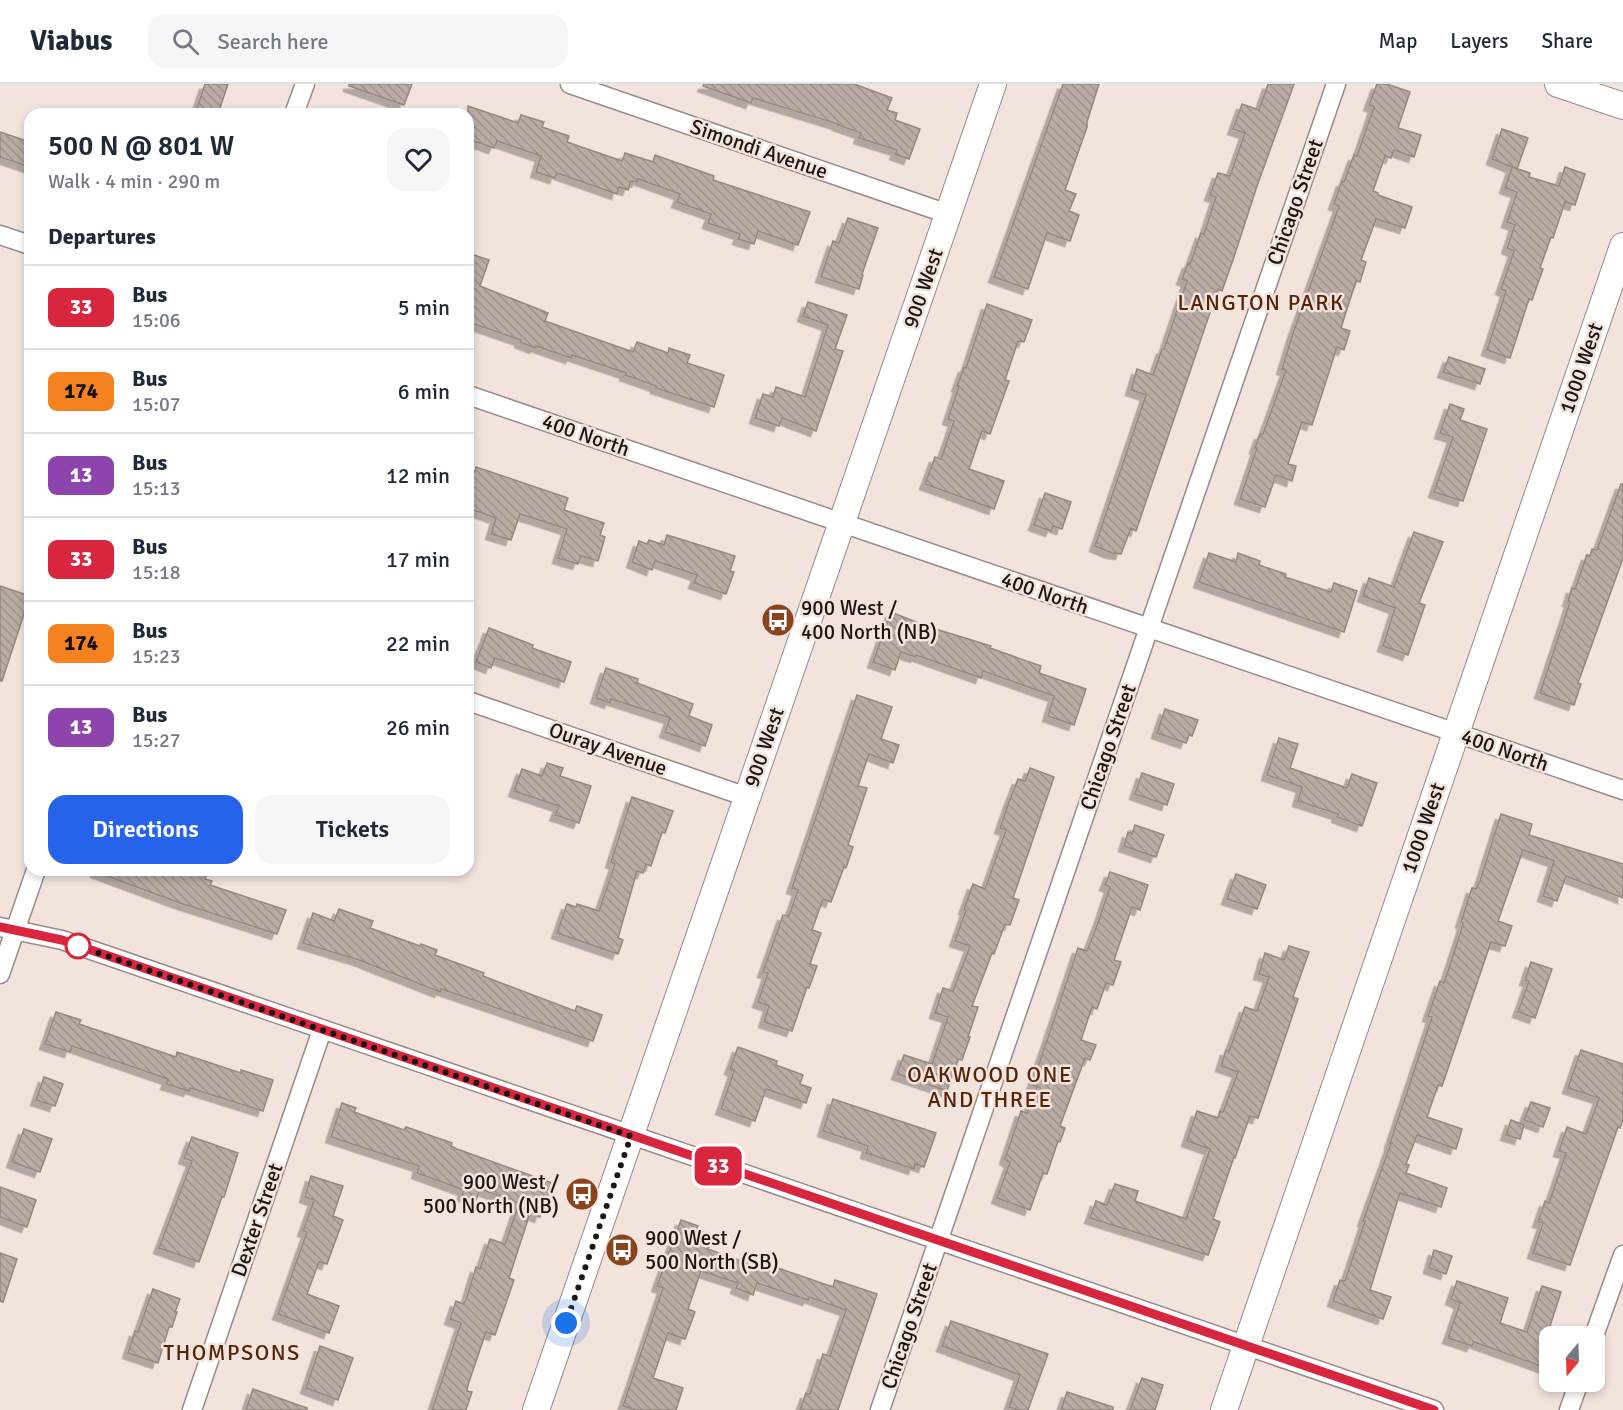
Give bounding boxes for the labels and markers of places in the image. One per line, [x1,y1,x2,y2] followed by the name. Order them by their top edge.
[801,595,937,645] place label: 900 West / 400 North (NB)
[760,602,796,638] bus stop icon: 900 West / 400 North (NB)
[65,933,91,959] unlabelled marker
[423,1169,559,1219] place label: 900 West / 500 North (NB)
[564,1176,600,1212] bus stop icon: 900 West / 500 North (NB)
[645,1225,779,1275] place label: 900 West / 500 North (SB)
[604,1232,640,1268] bus stop icon: 900 West / 500 North (SB)

